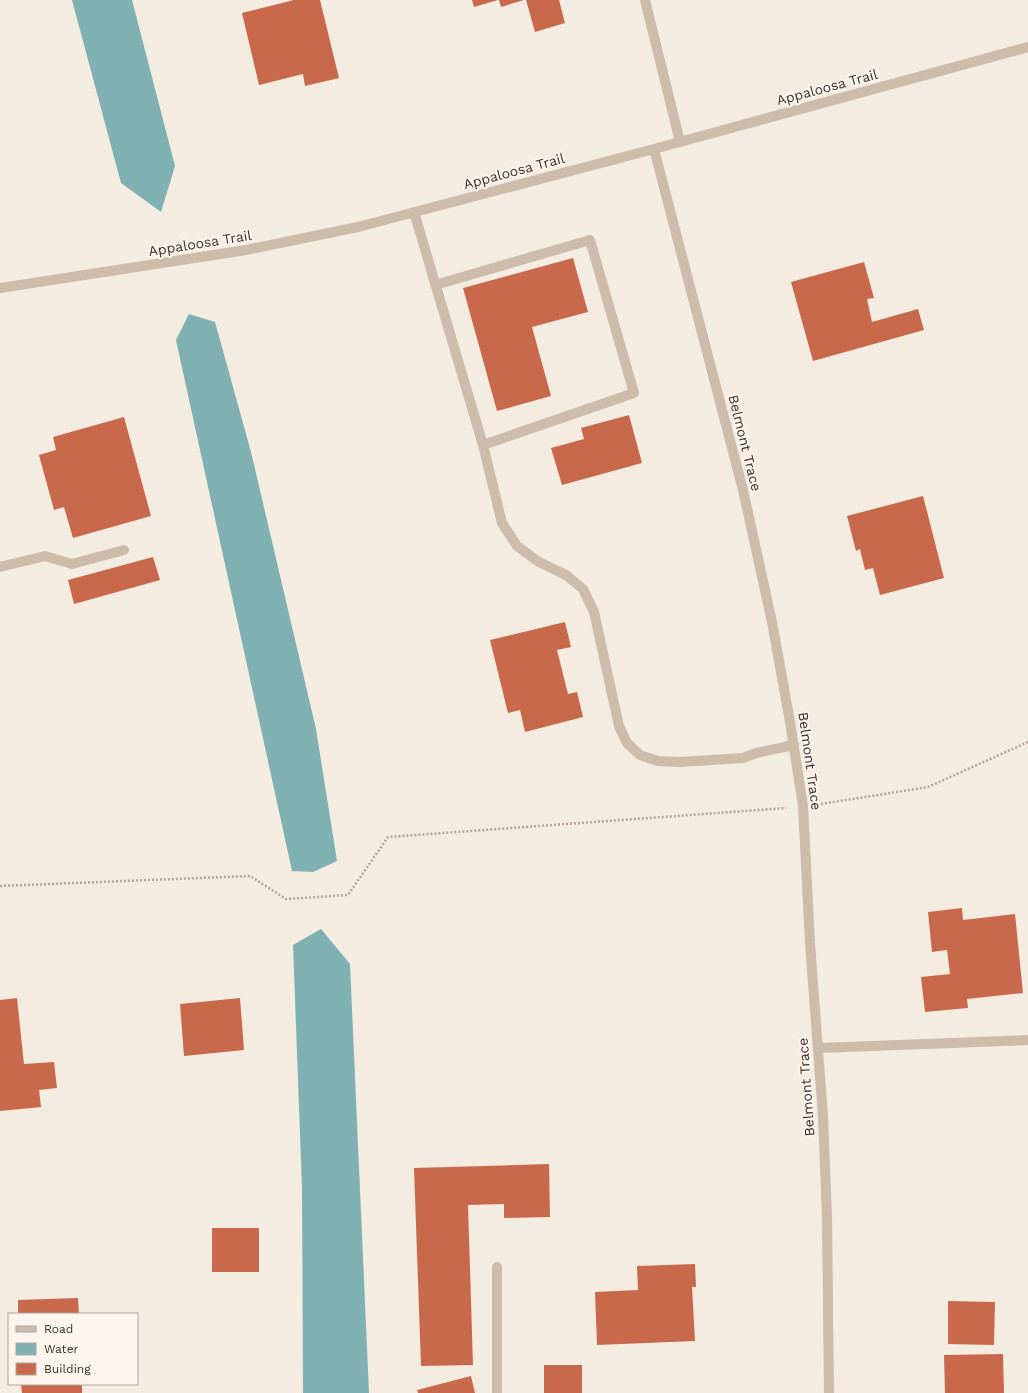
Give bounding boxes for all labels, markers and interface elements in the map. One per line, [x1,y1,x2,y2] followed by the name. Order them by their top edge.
[775,66,880,108] street label: Appaloosa Trail
[462,150,567,192] street label: Appaloosa Trail
[147,227,253,259] street label: Appaloosa Trail
[725,393,765,493] street label: Belmont Trace
[795,711,825,811] street label: Belmont Trace
[795,1037,817,1137] street label: Belmont Trace
[8,1313,138,1385] legend
[44,1322,73,1336] text: Road
[44,1342,79,1356] text: Water
[44,1362,91,1376] text: Building

